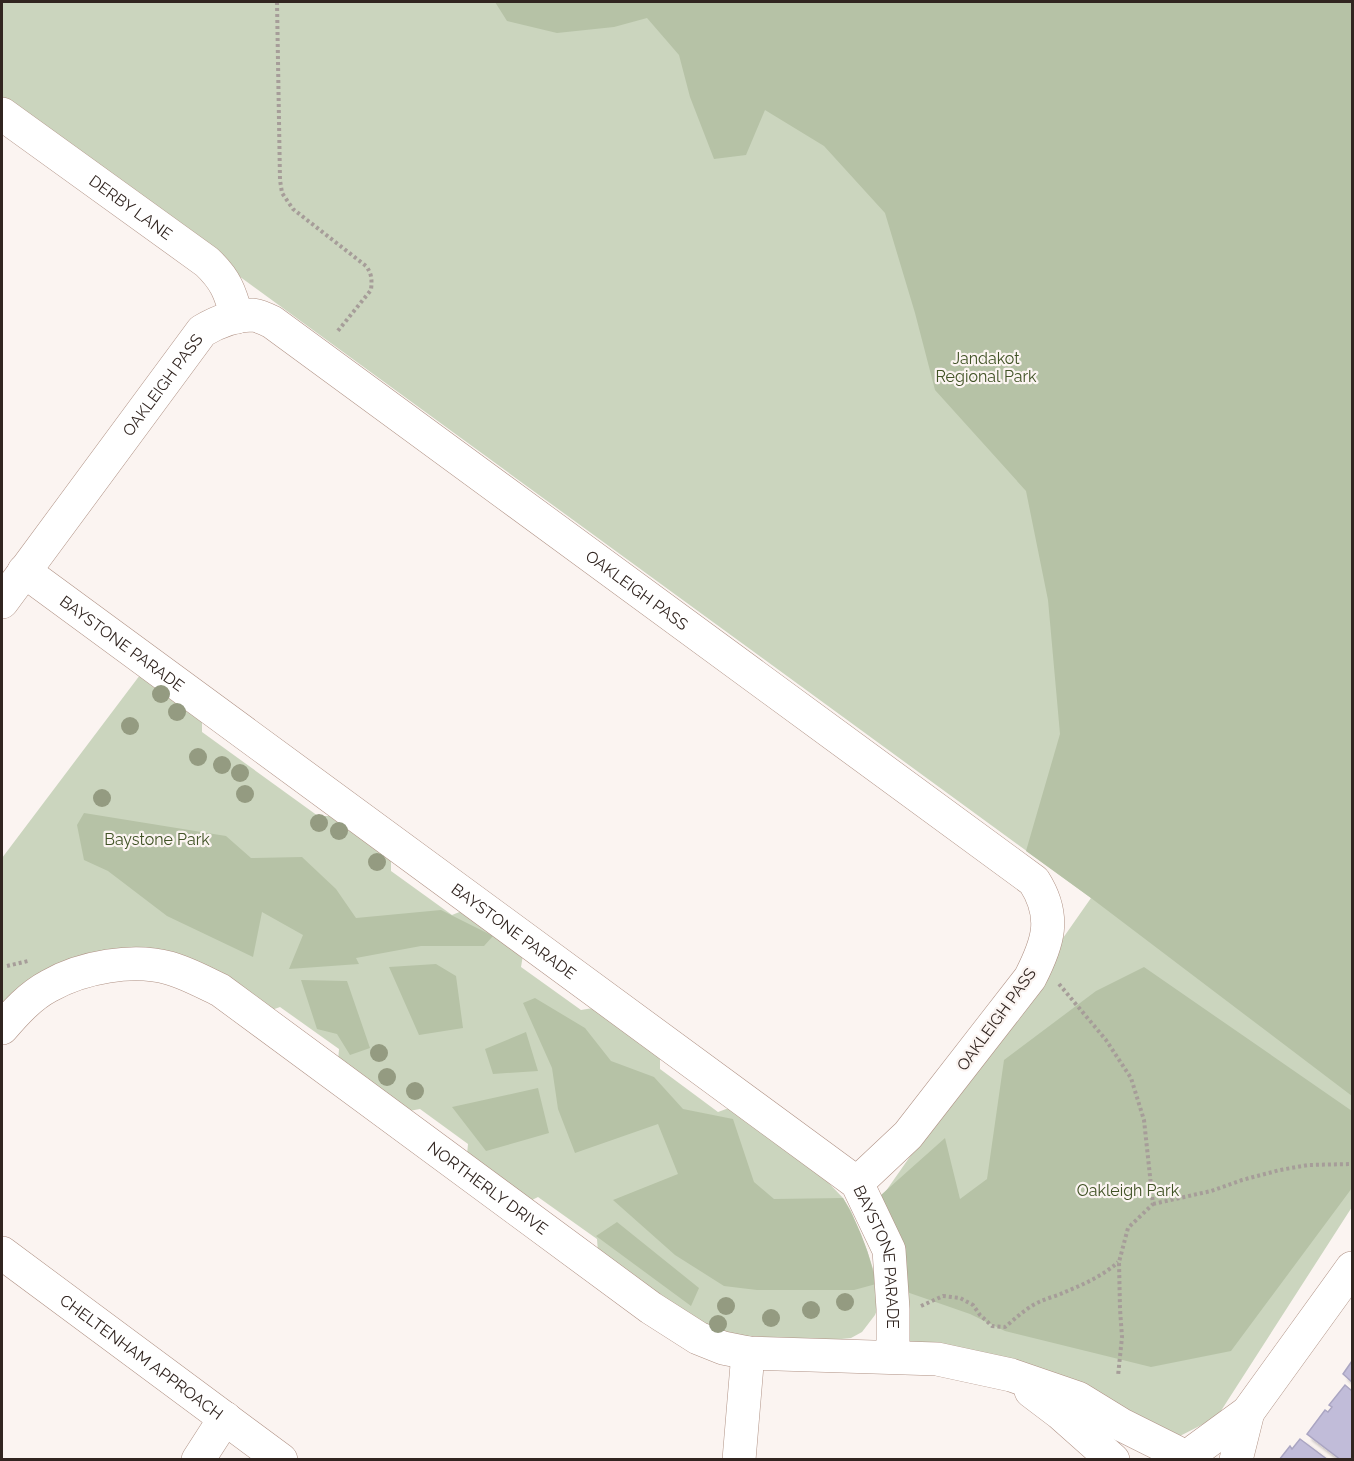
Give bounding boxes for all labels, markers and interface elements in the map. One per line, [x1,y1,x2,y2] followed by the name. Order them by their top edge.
[85,171,176,244] street label: DERBY LANE
[119,330,207,440] street label: OAKLEIGH PASS
[935,349,1037,386] park label: Jandakot Regional Park
[582,546,692,634] street label: OAKLEIGH PASS
[56,592,188,696] street label: BAYSTONE PARADE
[104,830,210,849] park label: Baystone Park
[448,879,580,984] street label: BAYSTONE PARADE
[953,964,1040,1074] street label: OAKLEIGH PASS
[424,1138,552,1239] street label: NORTHERLY DRIVE
[1077,1181,1180,1200] park label: Oakleigh Park
[849,1182,902,1329] street label: BAYSTONE PARADE
[56,1290,227,1424] street label: CHELTENHAM APPROACH

